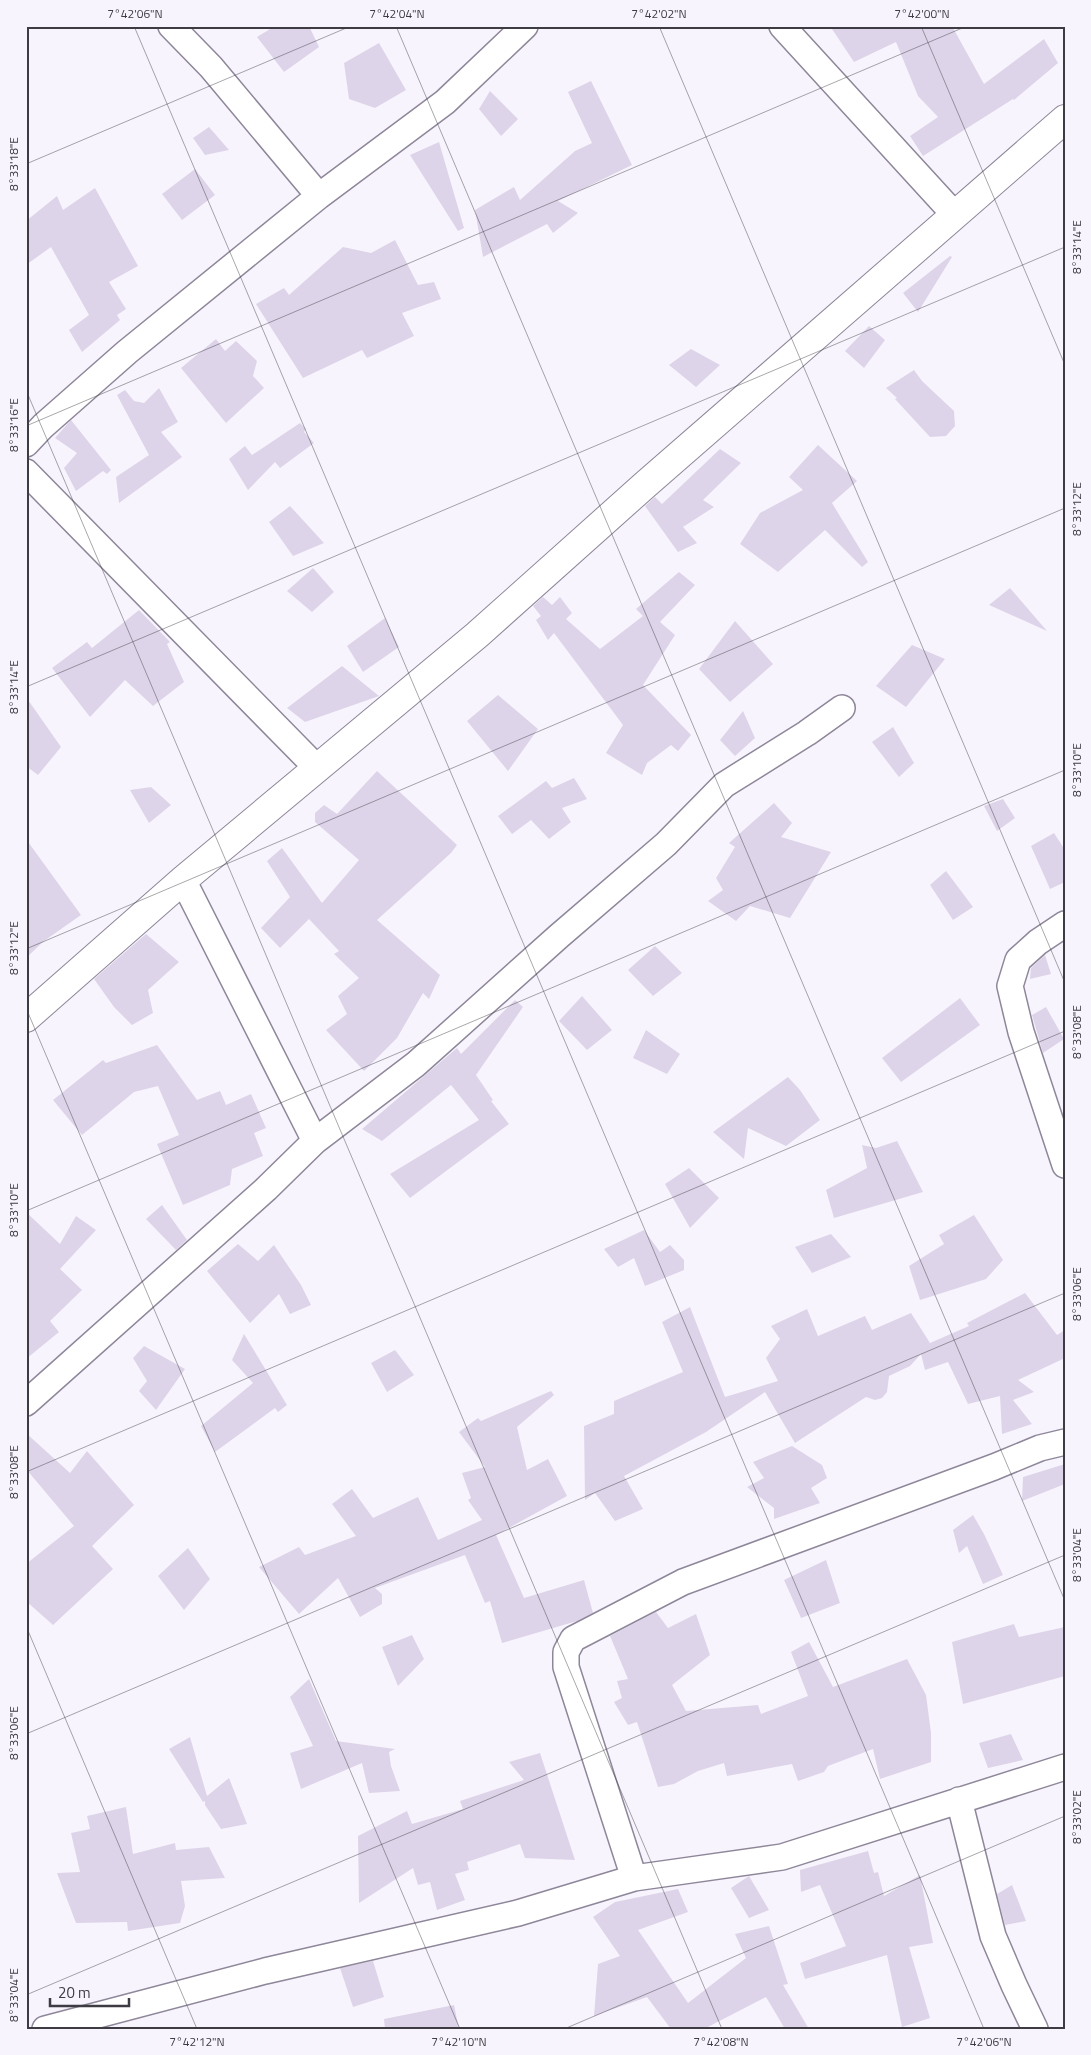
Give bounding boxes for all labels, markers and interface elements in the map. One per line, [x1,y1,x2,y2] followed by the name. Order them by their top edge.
[107,4,163,23] text: 7°42'06"N
[369,4,425,23] text: 7°42'04"N
[631,4,687,23] text: 7°42'02"N
[894,4,950,23] text: 7°42'00"N
[4,137,23,191] text: 8°33'18"E
[1067,220,1086,274] text: 8°33'14"E
[4,398,23,452] text: 8°33'16"E
[1067,482,1086,536] text: 8°33'12"E
[4,660,23,714] text: 8°33'14"E
[1067,743,1086,797] text: 8°33'10"E
[4,921,23,975] text: 8°33'12"E
[1067,1005,1086,1059] text: 8°33'08"E
[4,1183,23,1237] text: 8°33'10"E
[1067,1267,1086,1321] text: 8°33'06"E
[4,1445,23,1499] text: 8°33'08"E
[1067,1528,1086,1582] text: 8°33'04"E
[4,1706,23,1760] text: 8°33'06"E
[1067,1790,1086,1844] text: 8°33'02"E
[4,1968,23,2022] text: 8°33'04"E
[50,1975,129,2007] scale bar
[58,1981,91,2004] text: 20 m
[169,2032,225,2051] text: 7°42'12"N
[431,2032,487,2051] text: 7°42'10"N
[693,2032,749,2051] text: 7°42'08"N
[956,2032,1012,2051] text: 7°42'06"N

